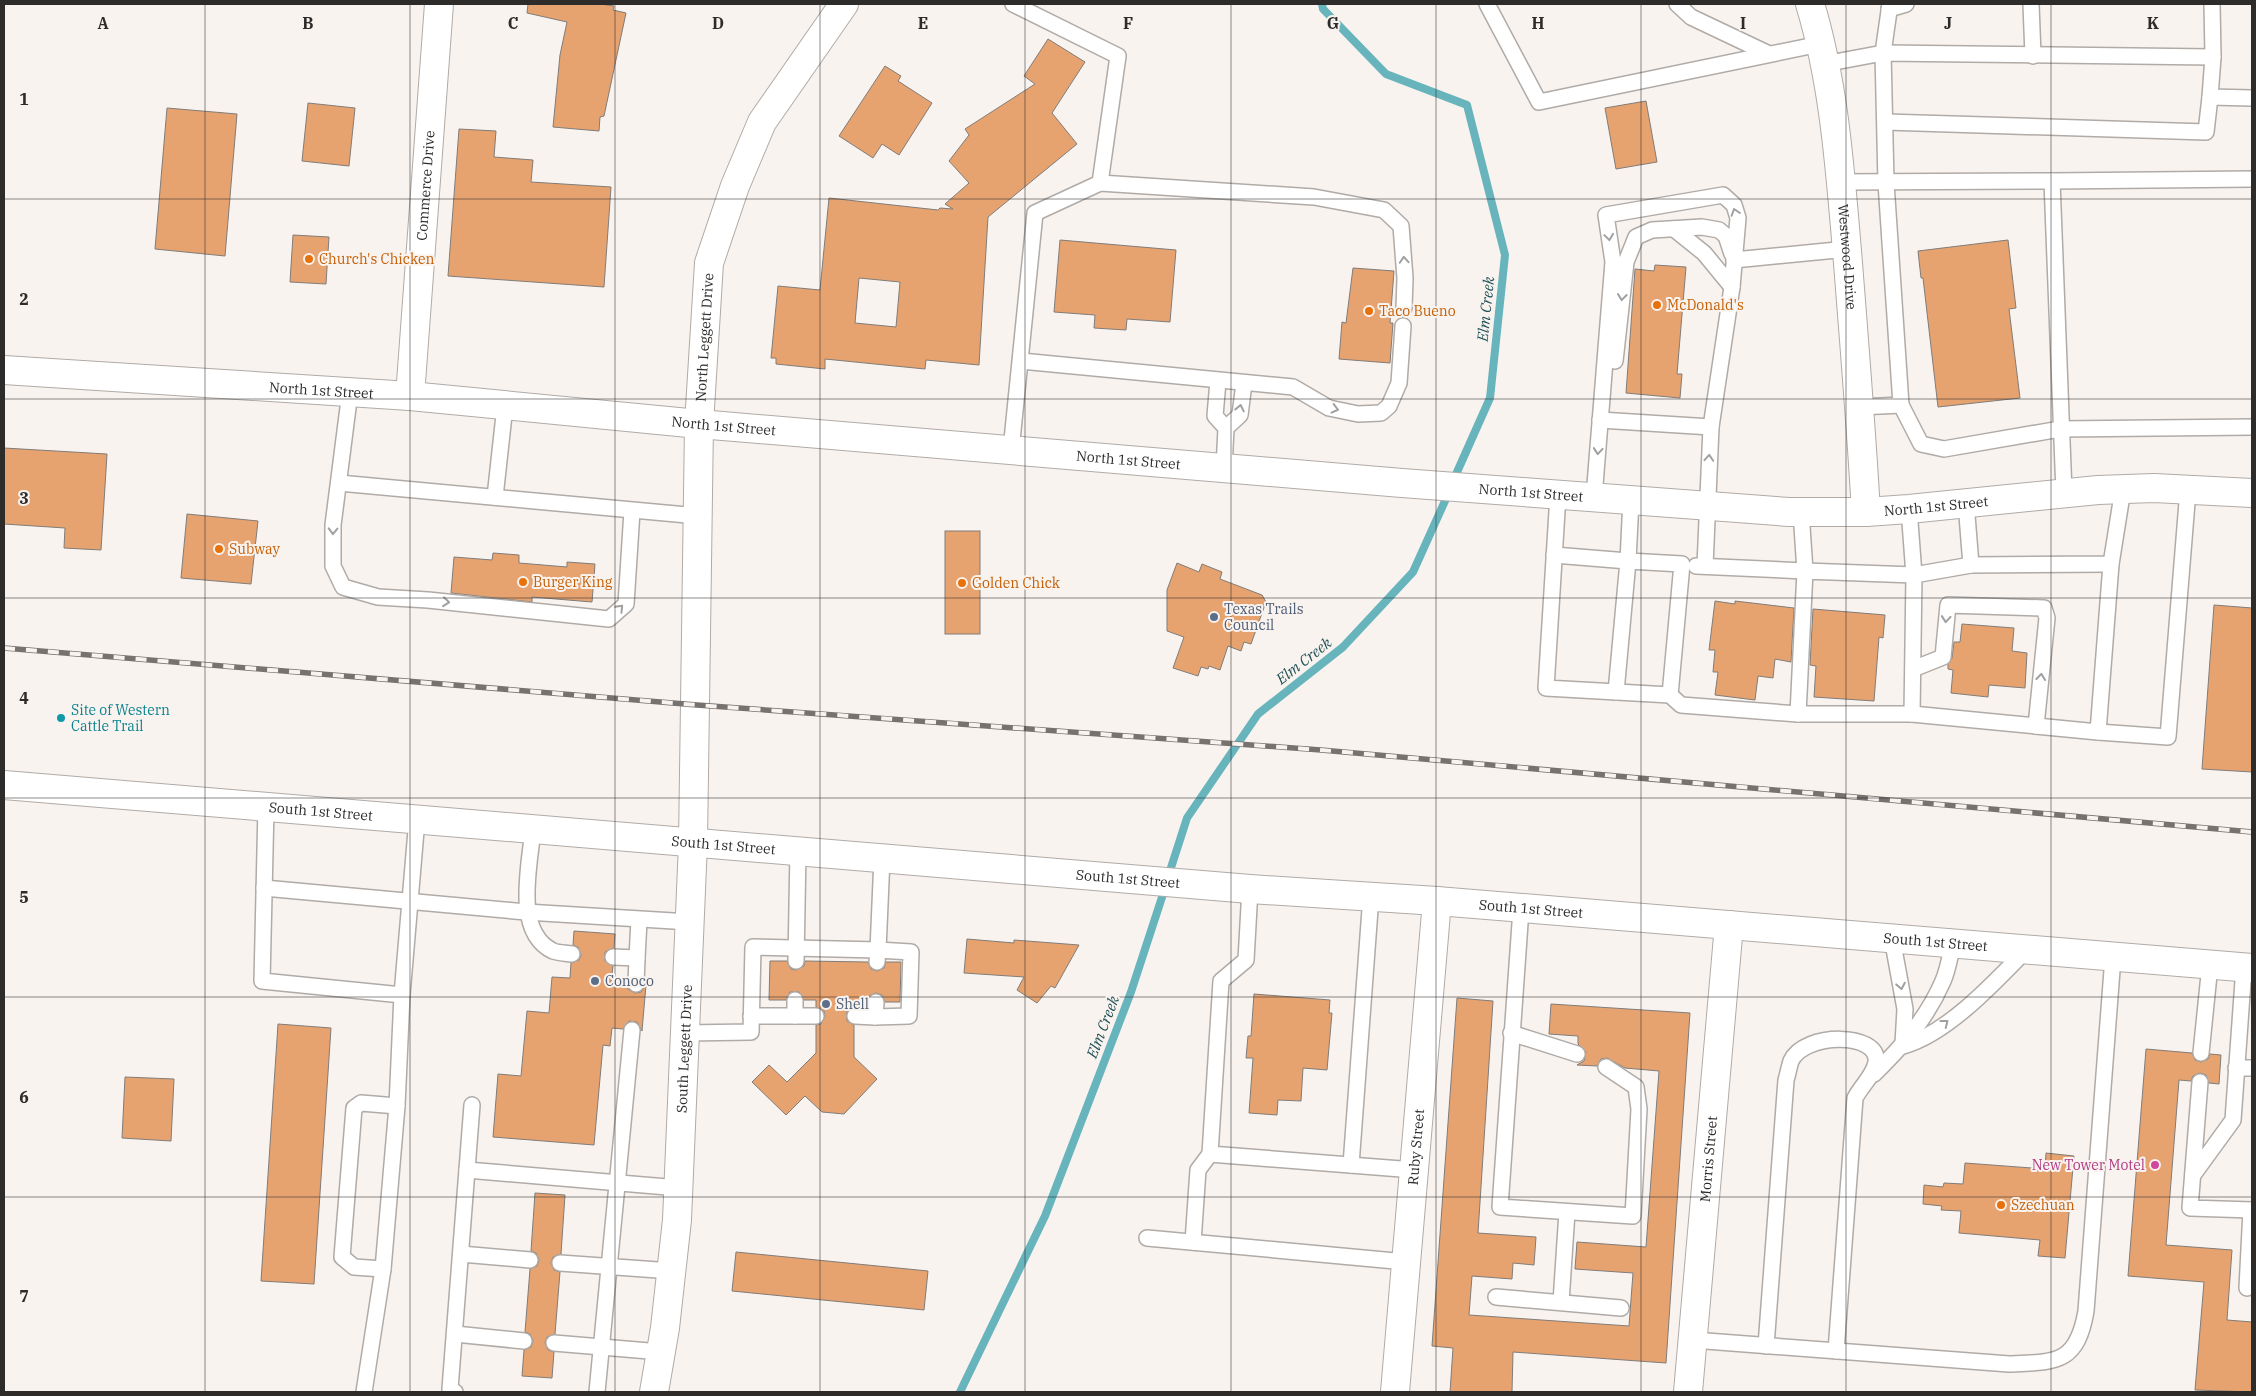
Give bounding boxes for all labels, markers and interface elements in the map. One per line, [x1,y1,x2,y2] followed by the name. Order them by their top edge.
[97,13,109,33] text: A
[302,13,314,33] text: B
[508,13,518,33] text: C
[712,13,724,33] text: D
[918,13,928,33] text: E
[1123,13,1133,33] text: F
[1327,13,1339,33] text: G
[1532,13,1545,33] text: H
[1740,13,1746,33] text: I
[1944,13,1952,33] text: J
[2147,13,2160,33] text: K
[19,89,29,109] text: 1
[413,130,439,241] street label: Commerce Drive
[1834,203,1861,310] street label: Westwood Drive
[1731,208,1741,217] one-way arrow
[1603,233,1614,241] one-way arrow
[319,250,434,268] place label: Church's Chicken
[303,253,315,265] marker: Church's Chicken
[1399,256,1410,264] one-way arrow
[691,272,717,402] street label: North Leggett Drive
[1473,275,1498,343] water label: Elm Creek
[19,289,29,309] text: 2
[1617,293,1628,301] one-way arrow
[1667,296,1744,314] place label: McDonald's
[1651,299,1663,311] marker: McDonald's
[1379,302,1456,320] place label: Taco Bueno
[1363,305,1375,317] marker: Taco Bueno
[269,378,374,403] street label: North 1st Street
[1331,403,1340,414] one-way arrow
[1234,404,1245,412] one-way arrow
[671,412,777,439] street label: North 1st Street
[1075,447,1181,473] street label: North 1st Street
[1592,448,1603,456] one-way arrow
[1704,453,1715,461] one-way arrow
[1478,480,1584,506] street label: North 1st Street
[19,488,29,508] text: 3
[1883,492,1989,520] street label: North 1st Street
[328,528,339,536] one-way arrow
[229,540,280,558] place label: Subway
[213,543,225,555] marker: Subway
[533,573,613,591] place label: Burger King
[972,574,1061,592] place label: Golden Chick
[517,576,529,588] marker: Burger King
[956,577,968,589] marker: Golden Chick
[442,596,450,607] one-way arrow
[1224,600,1304,634] place label: Texas Trails Council
[615,605,624,614] one-way arrow
[1208,611,1220,623] marker: Texas Trails Council
[1941,615,1952,623] one-way arrow
[1271,633,1335,689] water label: Elm Creek
[2035,673,2046,681] one-way arrow
[19,688,29,708] text: 4
[71,701,170,735] place label: Site of Western Cattle Trail
[55,712,67,724] marker: Site of Western Cattle Trail
[268,798,374,825] street label: South 1st Street
[671,832,776,858] street label: South 1st Street
[1075,866,1181,892] street label: South 1st Street
[19,887,29,907] text: 5
[1478,895,1584,922] street label: South 1st Street
[1883,929,1988,955] street label: South 1st Street
[605,972,654,990] place label: Conoco
[589,975,601,987] marker: Conoco
[1896,982,1906,991] one-way arrow
[673,984,696,1113] street label: South Leggett Drive
[1082,993,1123,1062] water label: Elm Creek
[836,995,869,1013] place label: Shell
[820,998,832,1010] marker: Shell
[1939,1021,1948,1029] one-way arrow
[19,1087,29,1107] text: 6
[1404,1108,1428,1186] street label: Ruby Street
[1696,1115,1721,1203] street label: Morris Street
[2032,1156,2145,1174] place label: New Tower Motel
[2149,1159,2161,1171] marker: New Tower Motel
[2011,1196,2075,1214] place label: Szechuan
[1995,1199,2007,1211] marker: Szechuan
[19,1286,29,1306] text: 7

